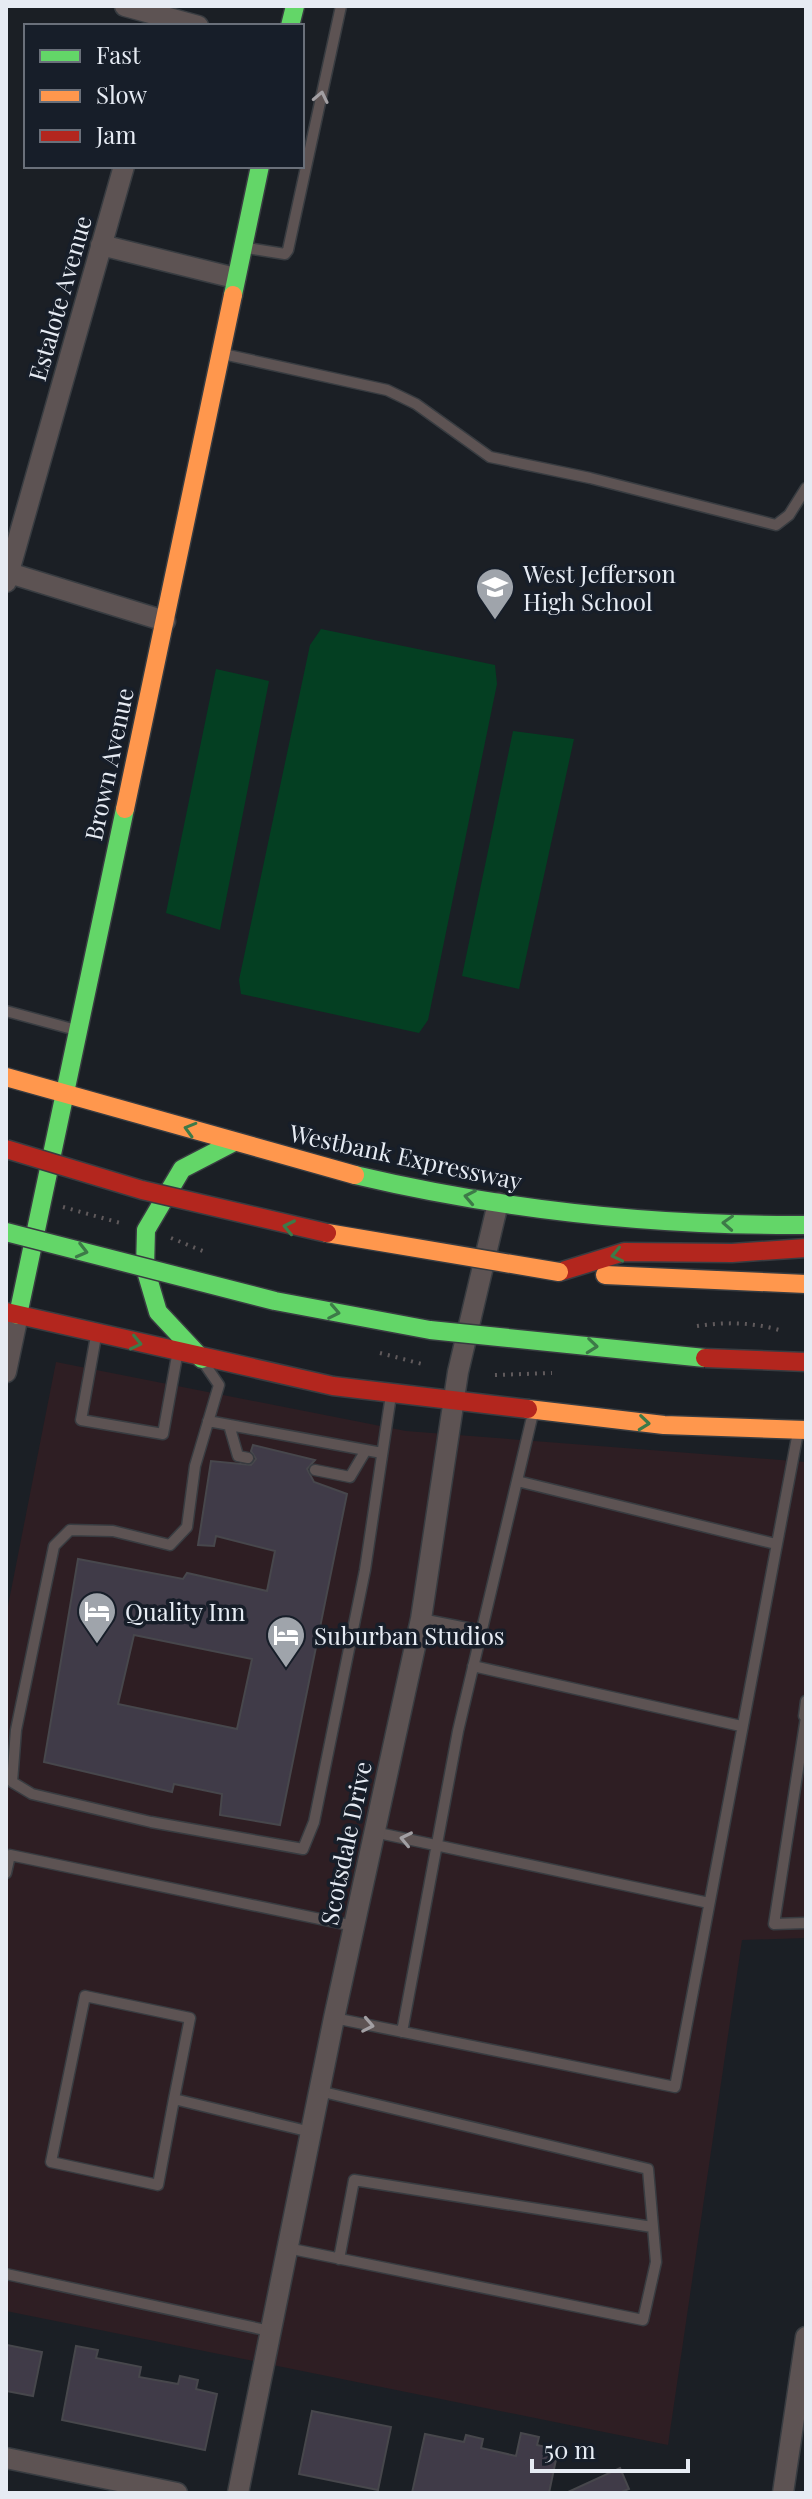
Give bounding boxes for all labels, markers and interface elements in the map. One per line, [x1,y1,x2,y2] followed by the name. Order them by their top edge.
[24,24,304,168] legend
[96,38,141,70] text: Fast
[96,78,148,110] text: Slow
[312,91,329,104] one-way arrow
[95,118,137,150] text: Jam
[20,212,98,384] street label: Estalote Avenue
[522,557,676,617] place label: West Jefferson High School
[474,566,516,621] school or university icon: West Jefferson High School
[76,685,140,843] street label: Brown Avenue
[286,1115,525,1196] street label: Westbank Expressway
[183,1122,197,1139] one-way arrow
[463,1189,477,1206] one-way arrow
[721,1215,734,1232] one-way arrow
[282,1219,296,1236] one-way arrow
[74,1241,88,1258] one-way arrow
[610,1246,624,1263] one-way arrow
[327,1303,341,1320] one-way arrow
[129,1334,143,1351] one-way arrow
[586,1338,599,1355] one-way arrow
[638,1414,651,1431] one-way arrow
[76,1590,118,1645] hotel icon: Quality Inn
[125,1595,245,1627] place label: Quality Inn
[265,1614,307,1669] hotel icon: Suburban Studios
[314,1619,505,1651] place label: Suburban Studios
[312,1758,378,1928] street label: Scotsdale Drive
[399,1831,413,1848] one-way arrow
[361,2016,374,2033] one-way arrow
[532,2423,688,2473] scale bar
[544,2433,596,2465] text: 50 m

